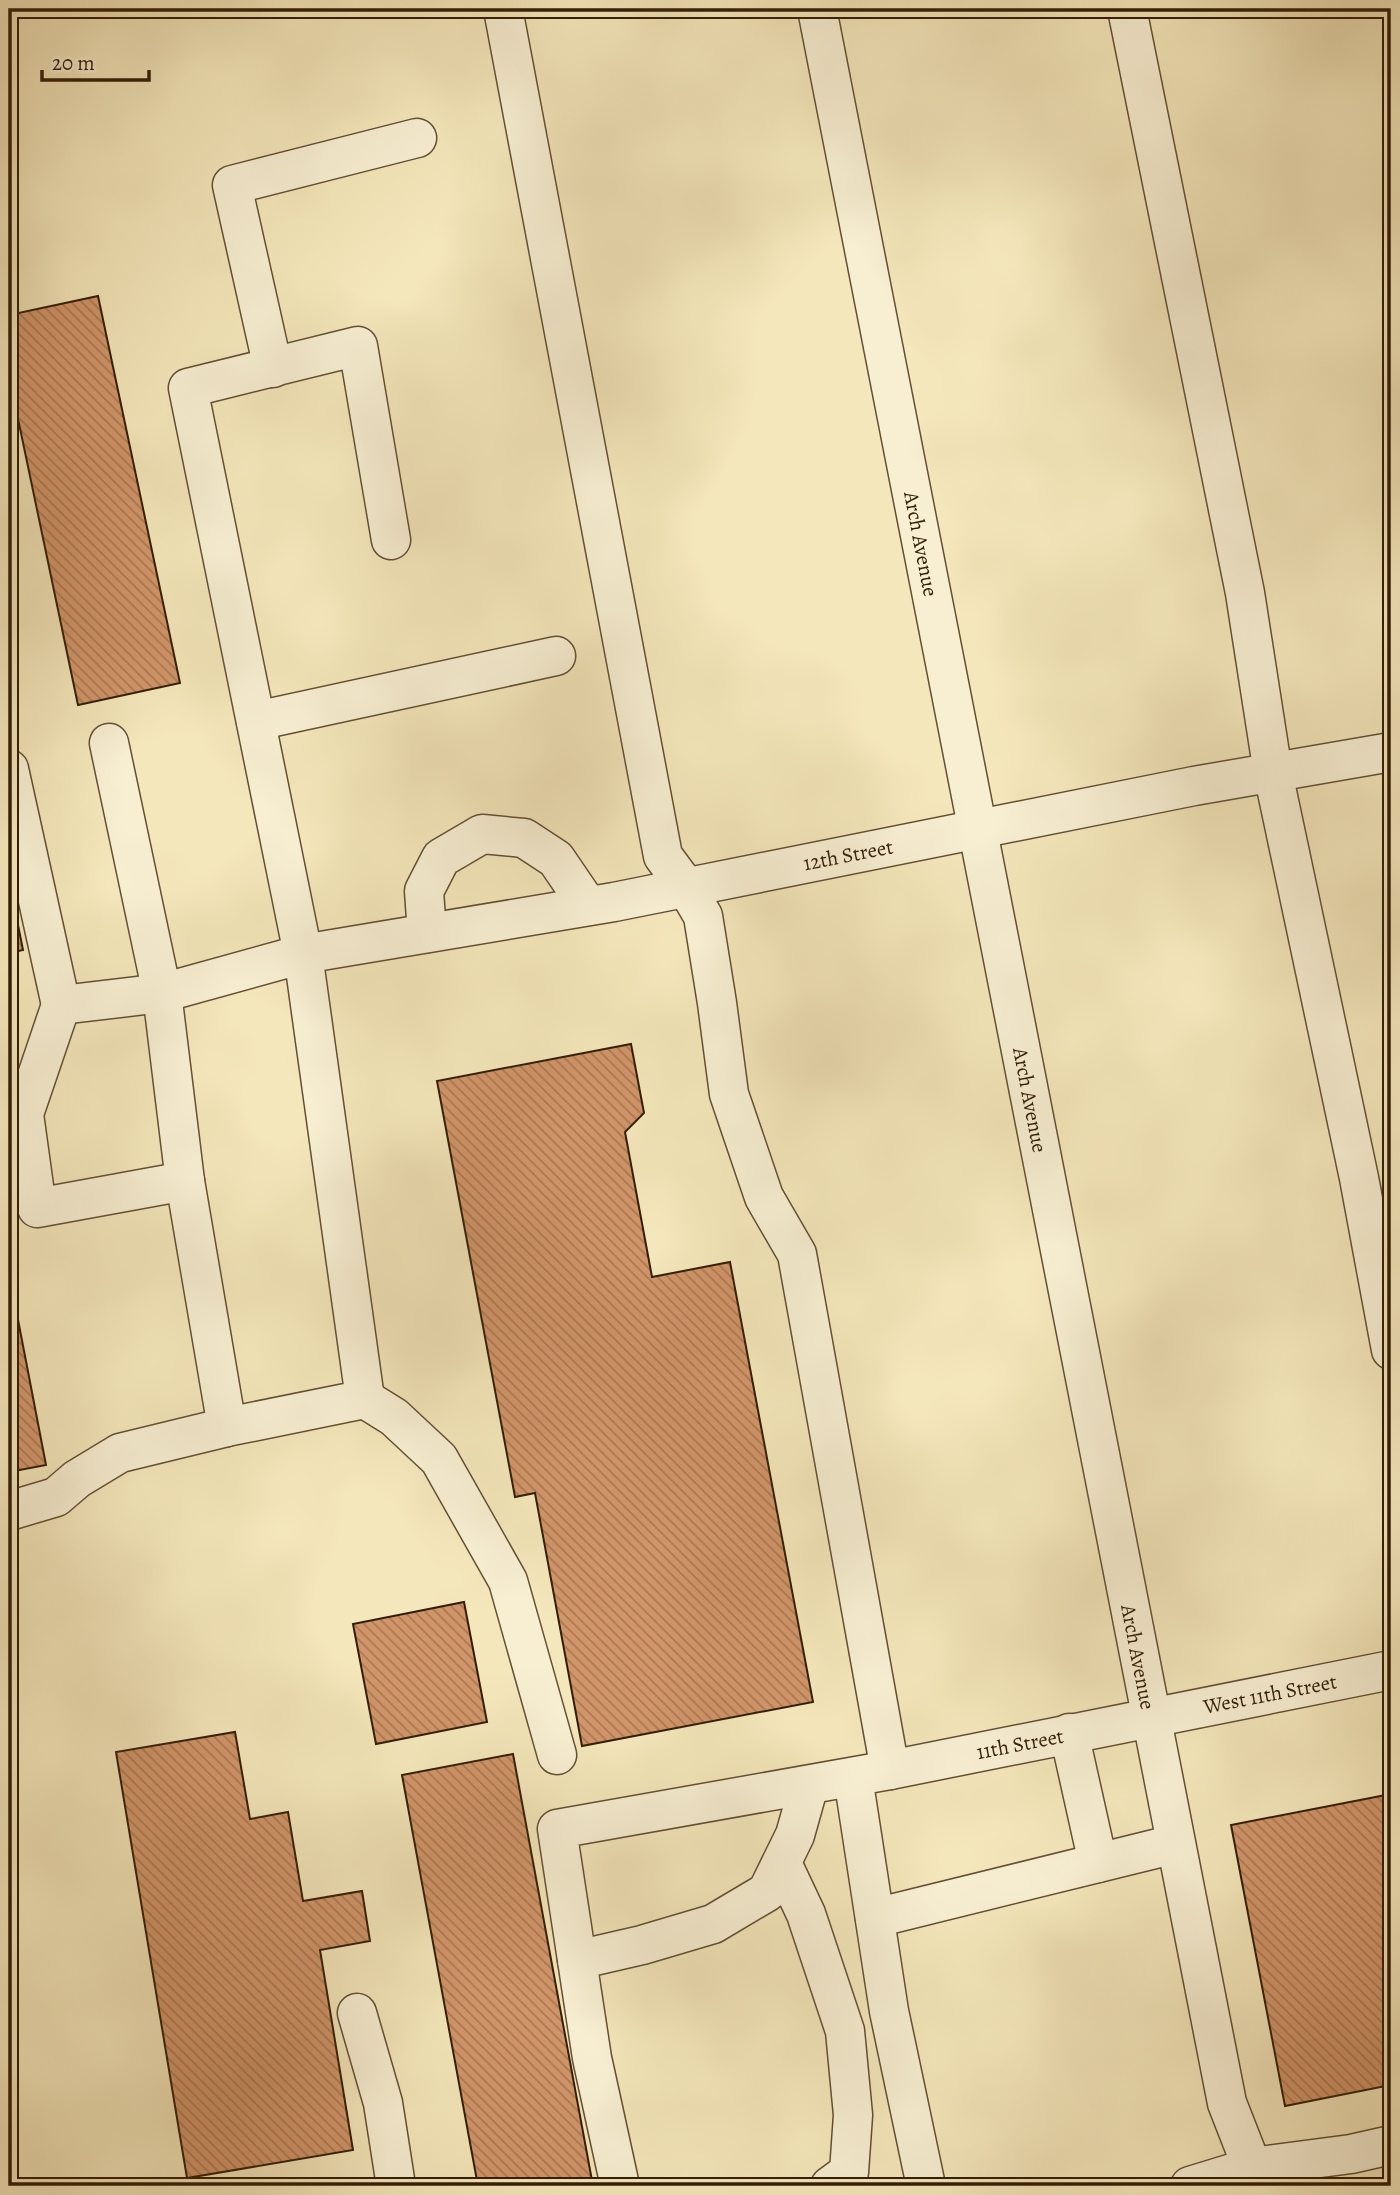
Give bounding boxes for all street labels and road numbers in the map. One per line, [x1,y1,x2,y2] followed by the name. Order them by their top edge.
[897,488,945,599] street label: Arch Avenue
[801,833,895,877] street label: 12th Street
[1006,1044,1054,1155] street label: Arch Avenue
[1114,1601,1162,1712] street label: Arch Avenue
[1200,1667,1339,1721] street label: West 11th Street
[974,1722,1066,1766] street label: 11th Street

